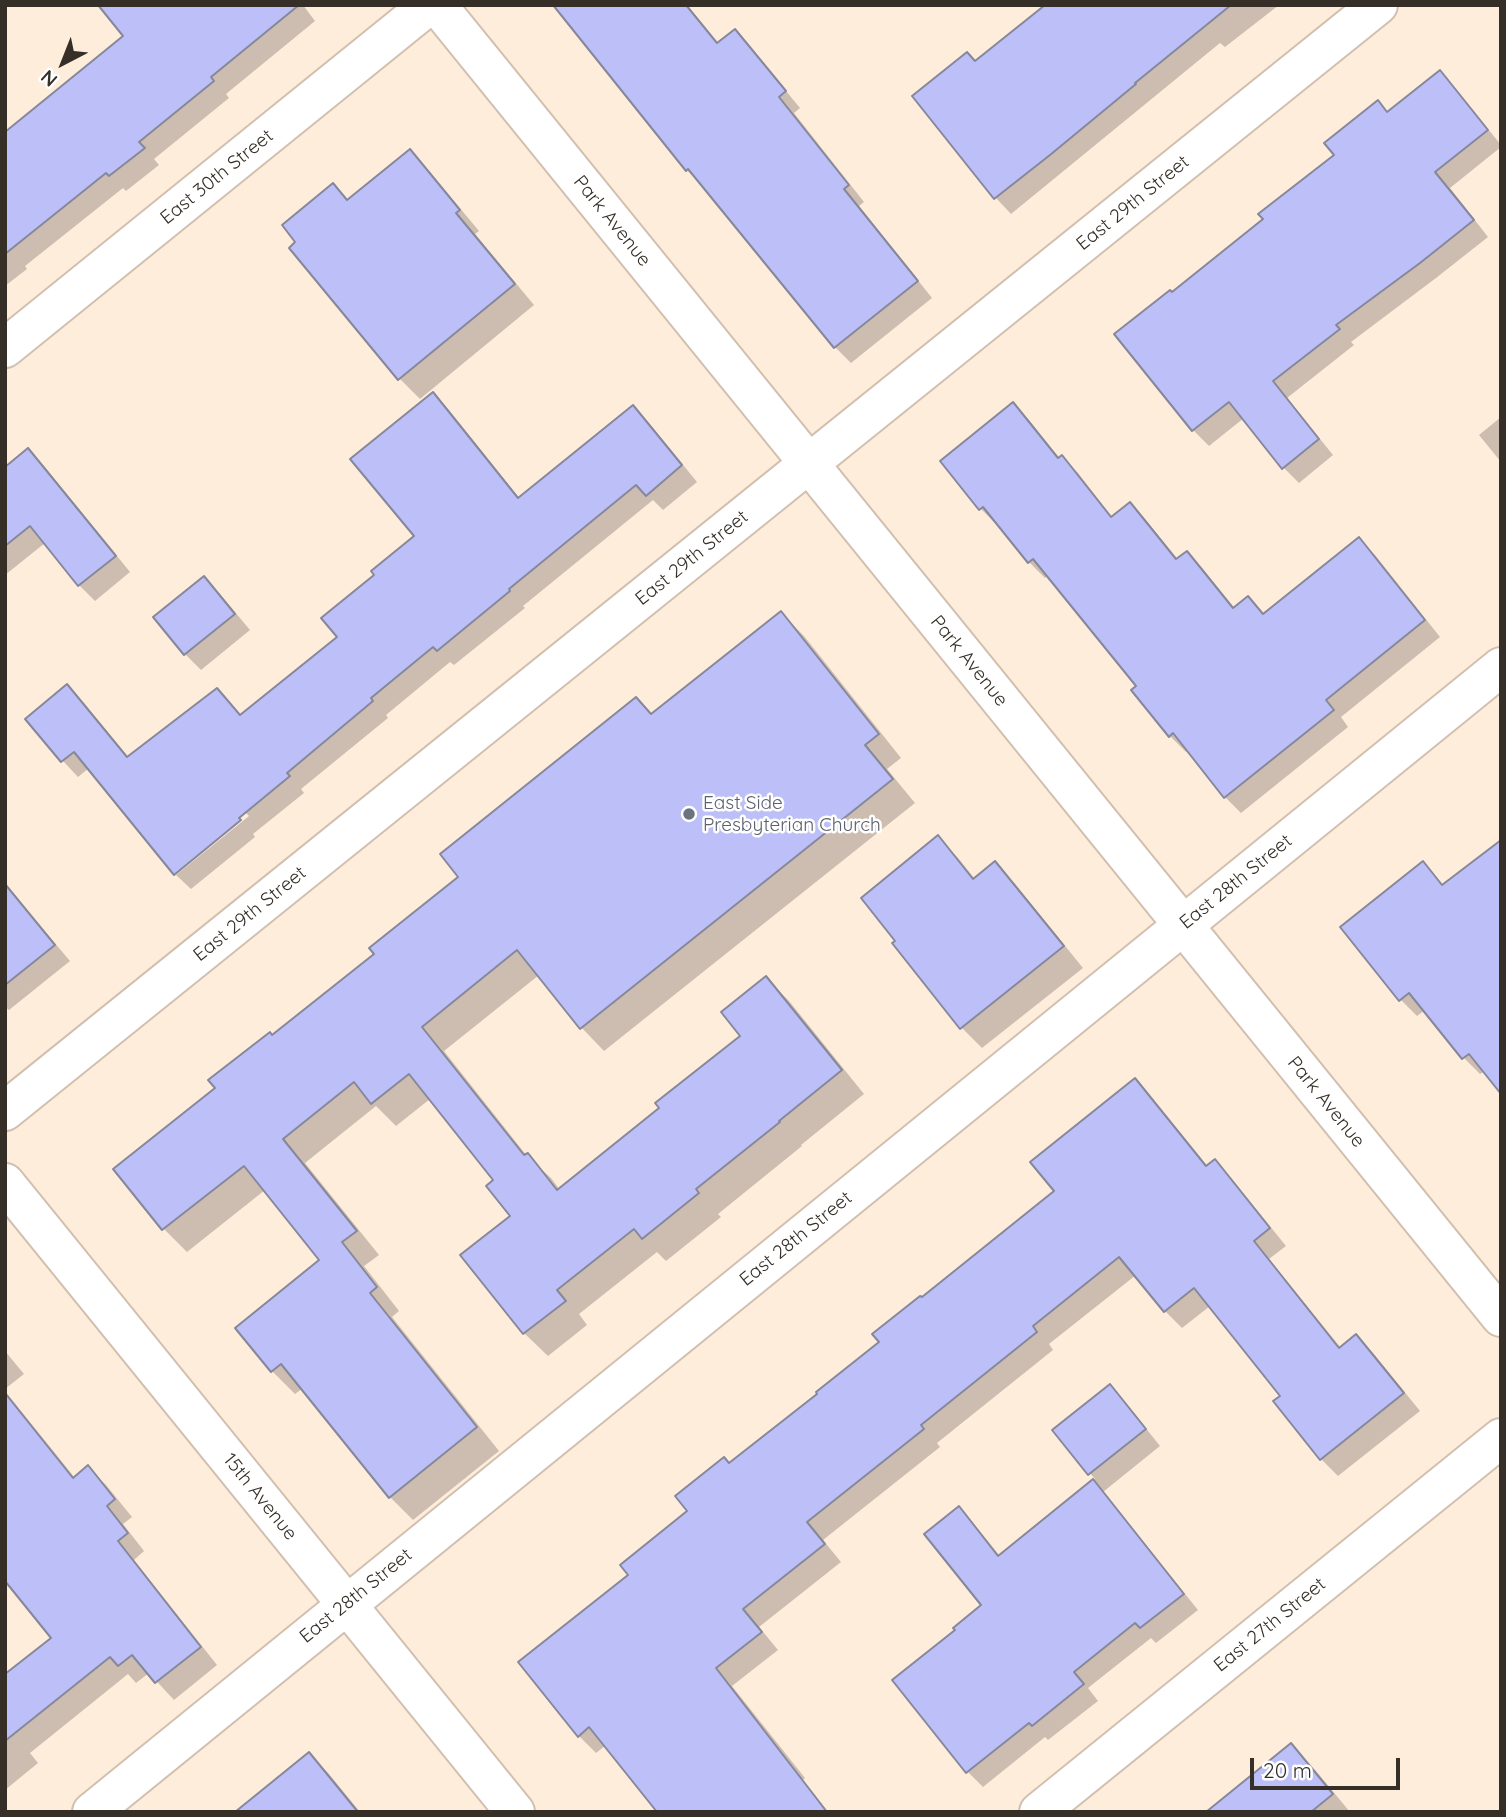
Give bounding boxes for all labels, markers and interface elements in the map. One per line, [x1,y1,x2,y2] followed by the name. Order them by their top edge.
[28,28,98,98] north arrow
[36,65,62,92] text: N
[156,125,278,229] street label: East 30th Street
[1072,151,1194,255] street label: East 29th Street
[568,171,656,271] street label: Park Avenue
[631,506,753,610] street label: East 29th Street
[925,611,1013,711] street label: Park Avenue
[703,792,881,836] place label: East Side Presbyterian Church
[681,806,697,822] marker: East Side Presbyterian Church
[1175,830,1297,934] street label: East 28th Street
[189,862,311,966] street label: East 29th Street
[1282,1052,1370,1152] street label: Park Avenue
[735,1187,857,1291] street label: East 28th Street
[218,1449,302,1545] street label: 15th Avenue
[295,1544,417,1648] street label: East 28th Street
[1210,1573,1330,1677] street label: East 27th Street
[1254,1744,1404,1788] scale bar
[1263,1757,1312,1783] text: 20 m

